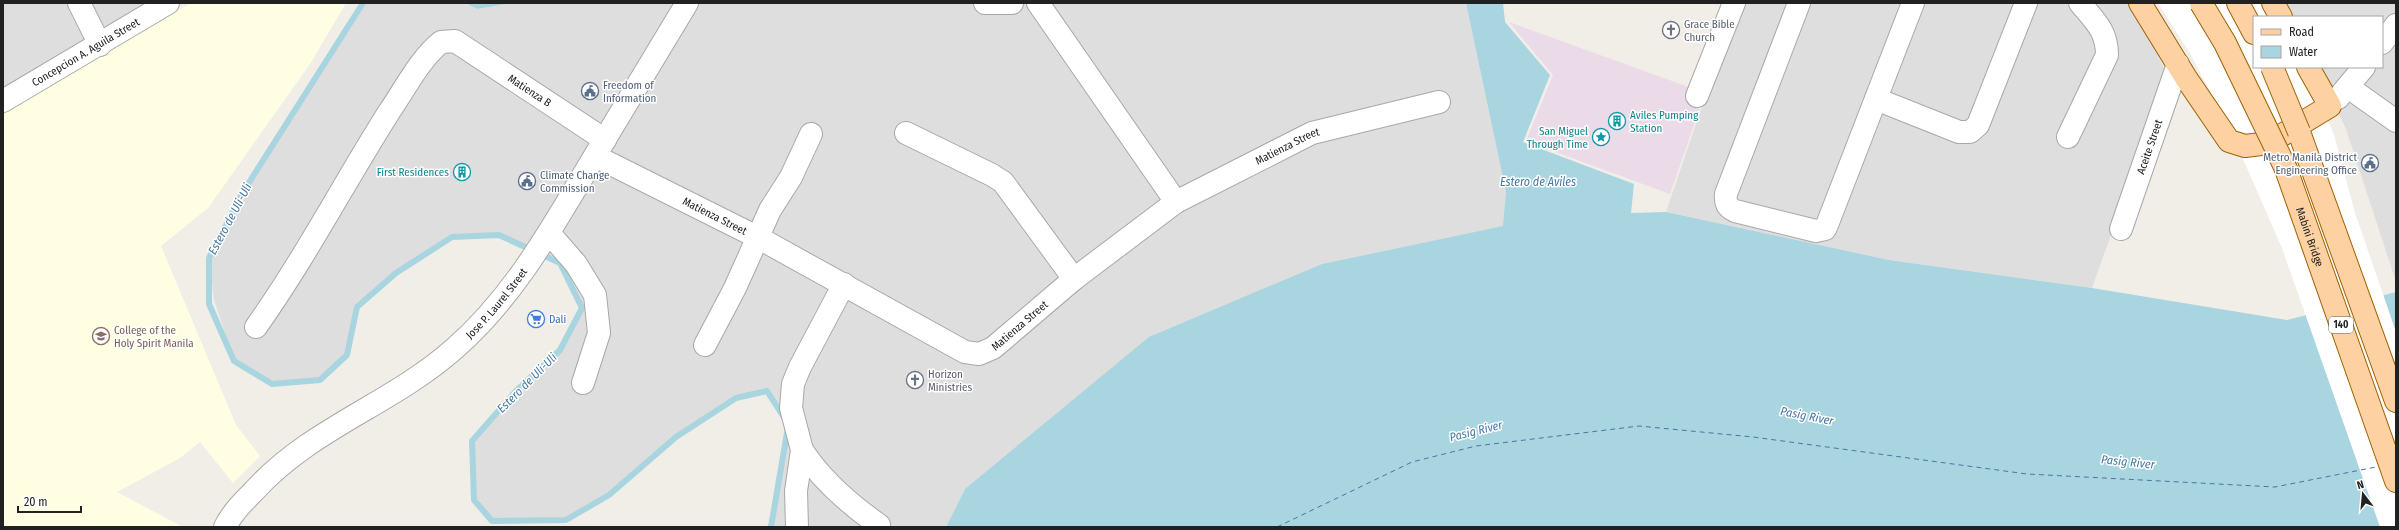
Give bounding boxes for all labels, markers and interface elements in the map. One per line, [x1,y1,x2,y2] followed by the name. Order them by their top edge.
[30,15,142,89] street label: Concepcion A. Aguila Street
[2253,16,2383,68] legend
[1684,18,1735,44] place label: Grace Bible Church
[1661,20,1681,40] church icon: Grace Bible Church
[2289,25,2314,39] text: Road
[2289,45,2318,59] text: Water
[506,71,554,109] street label: Matienza B
[603,79,656,105] place label: Freedom of Information
[580,81,600,101] public building icon: Freedom of Information
[1630,109,1699,135] place label: Aviles Pumping Station
[1607,111,1627,131] building icon: Aviles Pumping Station
[2134,117,2165,176] street label: Aceite Street
[1253,125,1321,167] street label: Matienza Street
[1527,125,1588,151] place label: San Miguel Through Time
[1591,127,1611,147] place icon: San Miguel Through Time
[2263,151,2357,177] place label: Metro Manila District Engineering Office
[2360,153,2380,173] public building icon: Metro Manila District Engineering Office
[452,162,472,182] building icon: First Residences
[377,166,449,179] place label: First Residences
[540,169,609,195] place label: Climate Change Commission
[517,171,537,191] public building icon: Climate Change Commission
[1500,175,1576,189] water label: Estero de Aviles
[205,181,255,257] water label: Estero de Uli-Uli
[681,194,749,238] street label: Matienza Street
[2293,205,2326,268] street label: Mabini Bridge
[463,265,530,341] street label: Jose P. Laurel Street
[989,297,1051,353] street label: Matienza Street
[526,309,546,329] supermarket icon: Dali
[549,313,566,326] place label: Dali
[2329,317,2353,333] road number: 140
[114,324,194,350] place label: College of the Holy Spirit Manila
[91,326,111,346] school or university icon: College of the Holy Spirit Manila
[494,350,560,416] water label: Estero de Uli-Uli
[928,368,973,394] place label: Horizon Ministries
[905,370,925,390] church icon: Horizon Ministries
[1779,404,1836,428] water label: Pasig River
[1448,417,1505,444] water label: Pasig River
[2101,452,2156,472] water label: Pasig River
[2343,474,2383,514] north arrow
[2355,478,2365,492] text: N
[18,488,81,514] scale bar
[24,495,48,509] text: 20 m

